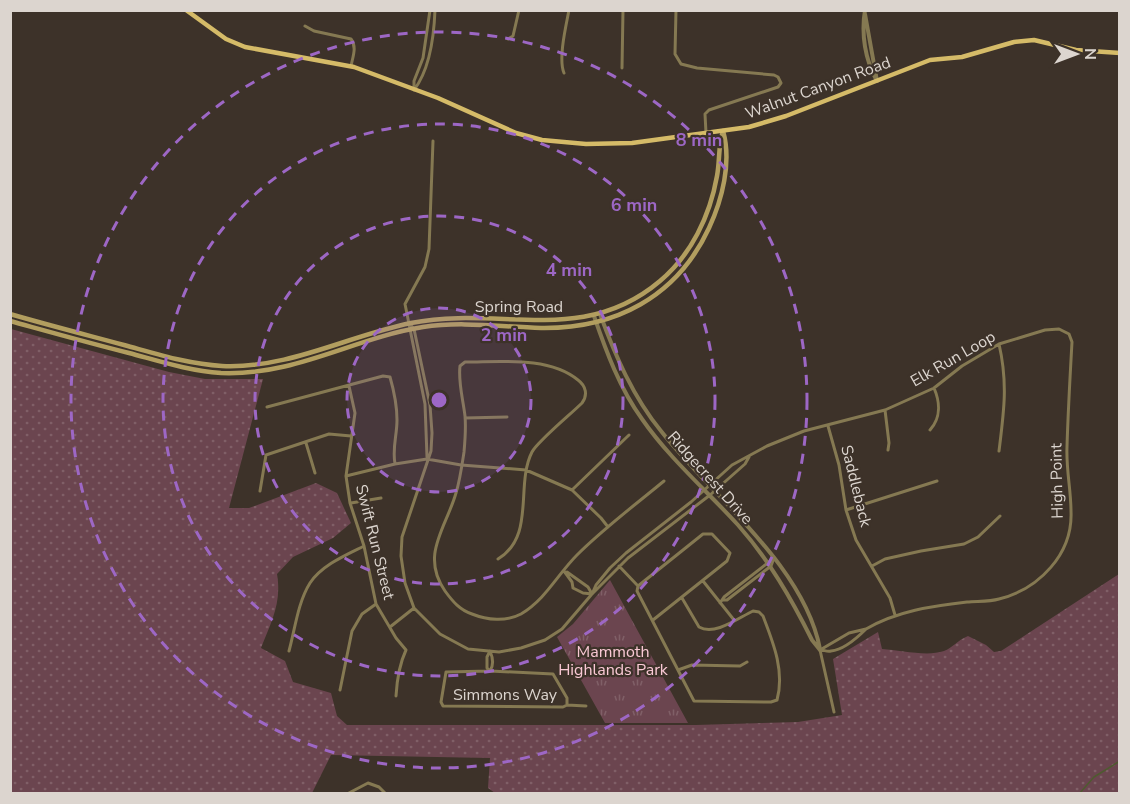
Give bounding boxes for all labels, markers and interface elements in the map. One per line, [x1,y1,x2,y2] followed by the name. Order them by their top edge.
[1046,24,1106,84] north arrow
[1079,48,1101,60] text: N
[742,51,894,125] street label: Walnut Canyon Road
[676,128,722,152] text: 8 min
[611,193,657,217] text: 6 min
[546,258,592,282] text: 4 min
[475,296,563,318] street label: Spring Road
[481,323,527,347] text: 2 min
[906,326,1000,392] street label: Elk Run Loop
[429,390,449,410] centre of rings
[662,427,758,529] street label: Ridgecrest Drive
[835,443,877,530] street label: Saddleback
[1045,443,1069,519] street label: High Point
[350,482,400,602] street label: Swift Run Street
[558,641,669,681] park label: Mammoth Highlands Park
[453,684,558,706] street label: Simmons Way

